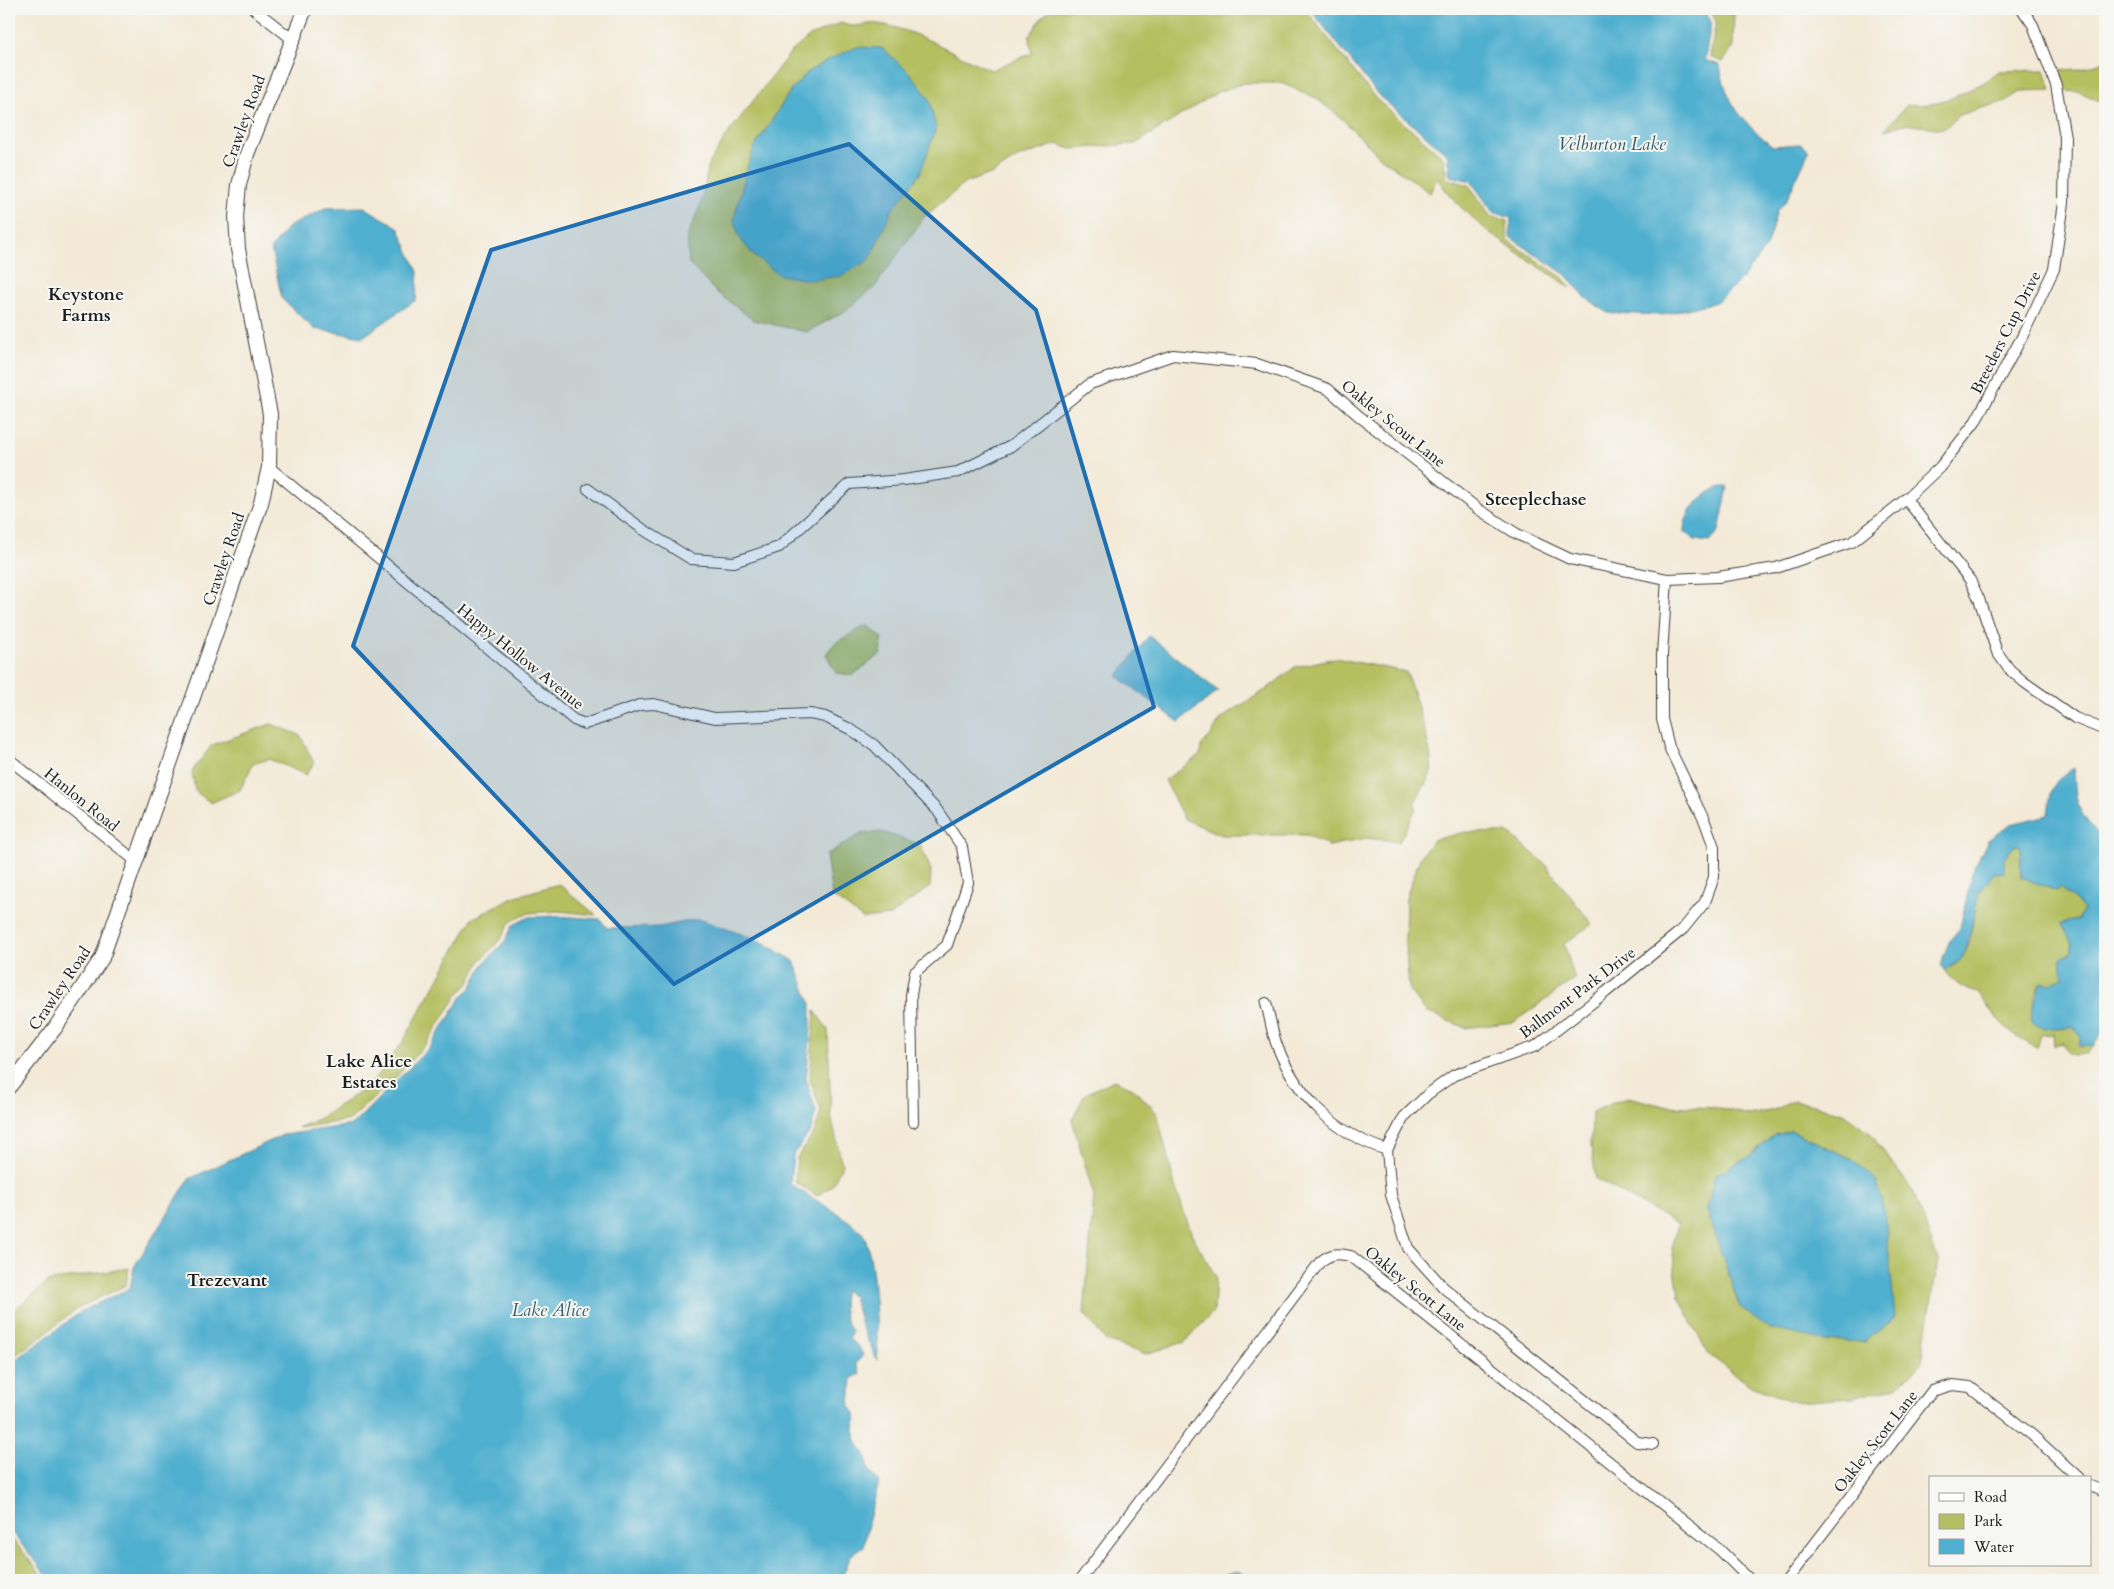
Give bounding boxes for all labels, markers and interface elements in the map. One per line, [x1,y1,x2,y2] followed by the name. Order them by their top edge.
[217,72,271,171] street label: Crawley Road
[1558,132,1667,157] water label: Velburton Lake
[1965,267,2046,398] street label: Breeders Cup Drive
[48,282,124,328] district label: Keystone Farms
[1337,375,1450,473] street label: Oakley Scout Lane
[1485,487,1587,512] district label: Steeplechase
[198,509,250,609] street label: Crawley Road
[452,599,589,715] street label: Happy Hollow Avenue
[39,763,124,837] street label: Hanlon Road
[24,942,96,1035] street label: Crawley Road
[1515,942,1640,1044] street label: Ballmont Park Drive
[326,1049,412,1095] district label: Lake Alice Estates
[1360,1241,1471,1337] street label: Oakley Scott Lane
[187,1268,268,1293] district label: Trezevant
[512,1298,589,1323] water label: Lake Alice
[1829,1386,1923,1498] street label: Oakley Scott Lane
[1929,1476,2092,1566] legend
[1974,1487,2007,1507] text: Road
[1974,1511,2003,1531] text: Park
[1973,1537,2015,1557] text: Water

